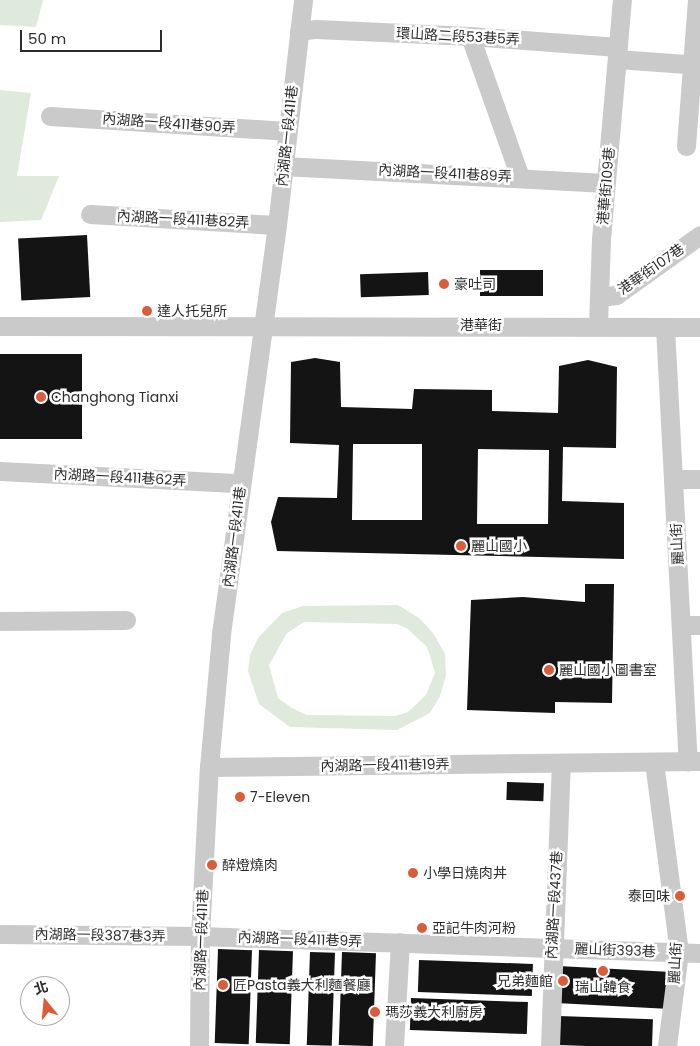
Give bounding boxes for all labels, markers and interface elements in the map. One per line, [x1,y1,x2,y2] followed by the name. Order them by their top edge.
[22,20,165,52] scale bar
[396,24,520,48] street label: 環山路二段53巷5弄
[28,28,66,49] text: 50 m
[273,85,301,187] street label: 內湖路一段411巷
[102,110,236,136] street label: 內湖路一段411巷90弄
[594,146,618,226] street label: 港華街109巷
[378,161,512,185] street label: 內湖路一段411巷89弄
[116,207,250,231] street label: 內湖路一段411巷82弄
[615,240,687,298] street label: 港華街107巷
[454,276,496,292] place label: 豪吐司
[438,278,450,290] marker: 豪吐司
[157,303,227,319] place label: 達人托兒所
[141,305,153,317] marker: 達人托兒所
[460,317,502,333] street label: 港華街
[51,389,178,405] place label: Changhong Tianxi
[35,391,47,403] marker: Changhong Tianxi
[53,465,187,489] street label: 內湖路一段411巷62弄
[219,485,249,589] street label: 內湖路一段411巷
[668,523,686,565] street label: 麗山街
[471,538,527,554] place label: 麗山國小
[455,540,467,552] marker: 麗山國小
[559,662,657,678] place label: 麗山國小圖書室
[543,664,555,676] marker: 麗山國小圖書室
[320,755,450,775] street label: 內湖路一段411巷19弄
[250,789,310,805] place label: 7-Eleven
[234,791,246,803] marker: 7-Eleven
[543,850,565,960] street label: 內湖路一段437巷
[222,857,278,873] place label: 醉燈燒肉
[206,859,218,871] marker: 醉燈燒肉
[423,865,507,881] place label: 小學日燒肉丼
[407,867,419,879] marker: 小學日燒肉丼
[628,888,670,904] place label: 泰回味
[191,889,211,991] street label: 內湖路一段411巷
[674,890,686,902] marker: 泰回味
[432,920,516,936] place label: 亞記牛肉河粉
[416,922,428,934] marker: 亞記牛肉河粉
[34,925,166,945] street label: 內湖路一段387巷3弄
[237,928,363,950] street label: 內湖路一段411巷9弄
[574,940,656,960] street label: 麗山街393巷
[666,942,684,984] street label: 麗山街
[597,965,609,977] marker: 瑞山韓食
[497,973,553,989] place label: 兄弟麵館
[557,975,569,987] marker: 兄弟麵館
[20,976,70,1026] north arrow
[31,976,51,999] text: 北
[233,977,370,993] place label: 匠Pasta義大利麵餐廳
[217,979,229,991] marker: 匠Pasta義大利麵餐廳
[575,979,631,995] place label: 瑞山韓食
[385,1004,483,1020] place label: 瑪莎義大利廚房
[369,1006,381,1018] marker: 瑪莎義大利廚房

